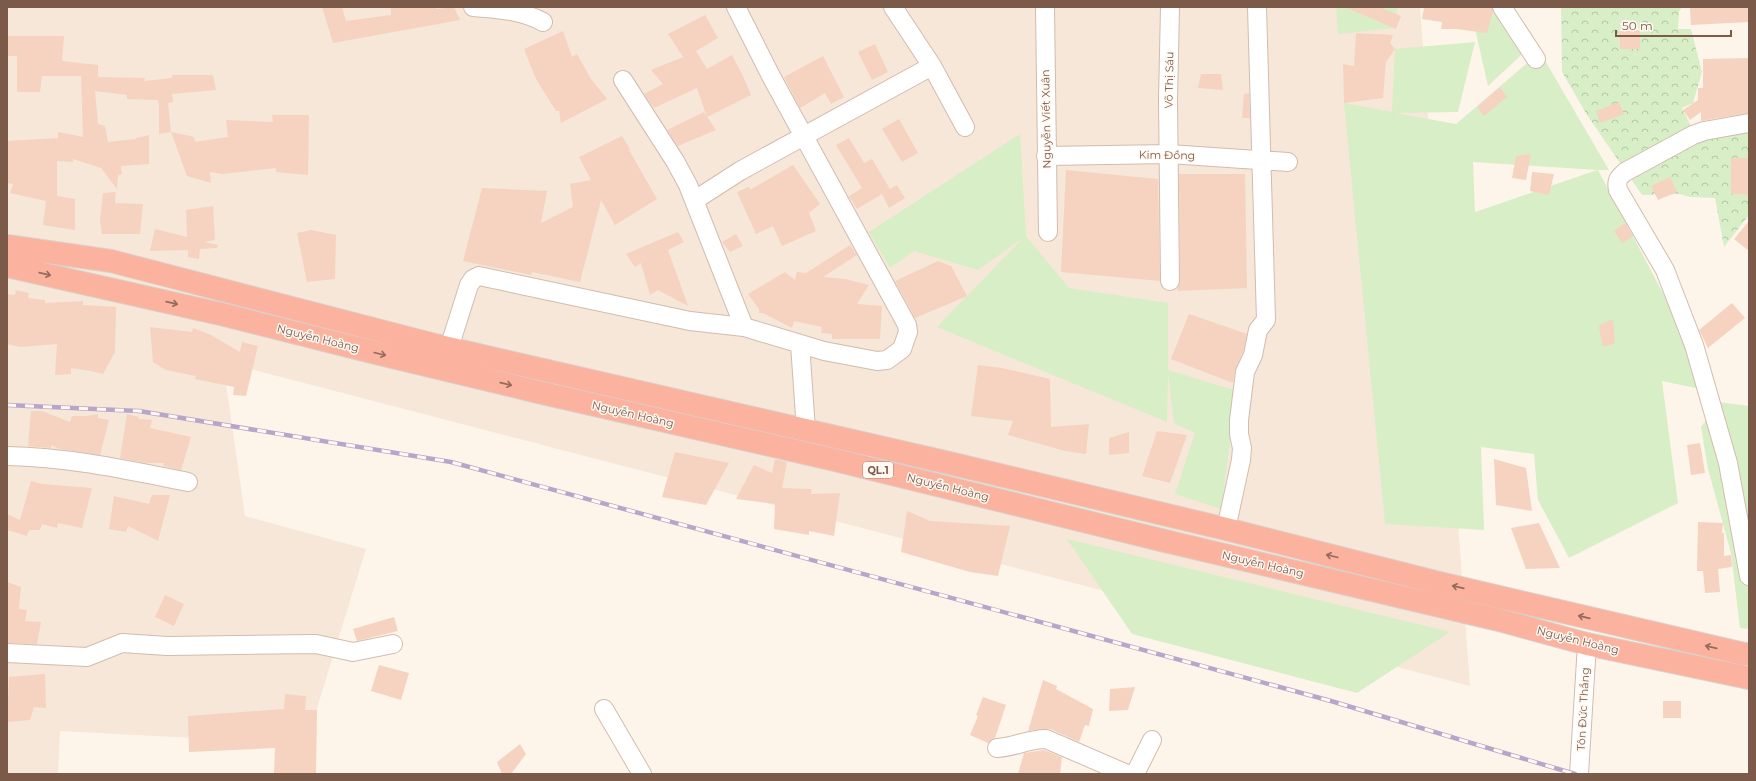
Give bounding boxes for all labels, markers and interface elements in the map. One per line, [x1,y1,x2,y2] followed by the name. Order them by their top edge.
[1616,12,1731,38] scale bar
[1622,18,1653,33] text: 50 m
[1162,51,1176,109] street label: Võ Thị Sáu
[1038,69,1054,169] street label: Nguyễn Viết Xuân
[1139,148,1195,162] street label: Kim Đồng
[38,271,51,279] one-way arrow
[165,299,178,307] one-way arrow
[276,321,360,355] street label: Nguyễn Hoàng
[373,351,386,359] one-way arrow
[499,381,512,389] one-way arrow
[591,398,675,430] street label: Nguyễn Hoàng
[863,462,893,478] road number: QL.1
[906,470,990,504] street label: Nguyễn Hoàng
[1221,548,1305,580] street label: Nguyễn Hoàng
[1325,551,1338,559] one-way arrow
[1452,583,1465,590] one-way arrow
[1578,612,1591,620] one-way arrow
[1536,623,1620,657] street label: Nguyễn Hoàng
[1705,642,1718,650] one-way arrow
[1574,667,1592,751] street label: Tôn Đức Thắng

